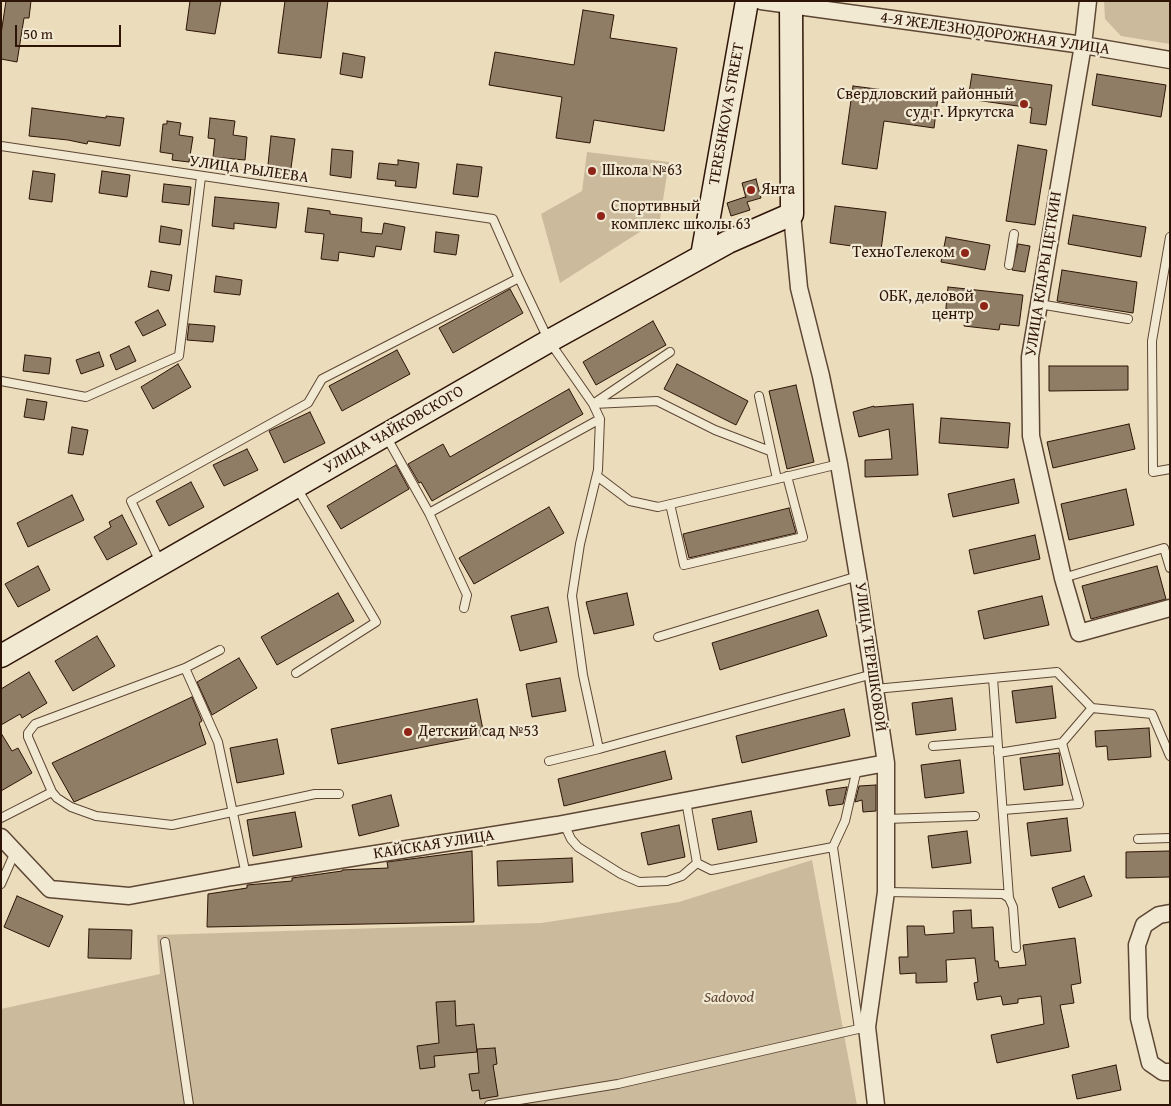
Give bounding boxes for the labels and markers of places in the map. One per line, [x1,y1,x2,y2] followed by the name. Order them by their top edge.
[837,85,1014,123] place label: Свердловский районный суд г. Иркутска
[1018,98,1030,110] marker: Свердловский районный суд г. Иркутска
[602,161,682,181] place label: Школа №63
[586,165,598,177] marker: Школа №63
[761,180,795,200] place label: Янта
[745,184,757,196] marker: Янта
[611,197,751,235] place label: Спортивный комплекс школы 63
[595,210,607,222] marker: Спортивный комплекс школы 63
[852,243,955,263] place label: ТехноТелеком
[959,247,971,259] marker: ТехноТелеком
[879,287,974,325] place label: ОБК, деловой центр
[978,300,990,312] marker: ОБК, деловой центр
[418,722,539,742] place label: Детский сад №53
[402,726,414,738] marker: Детский сад №53

